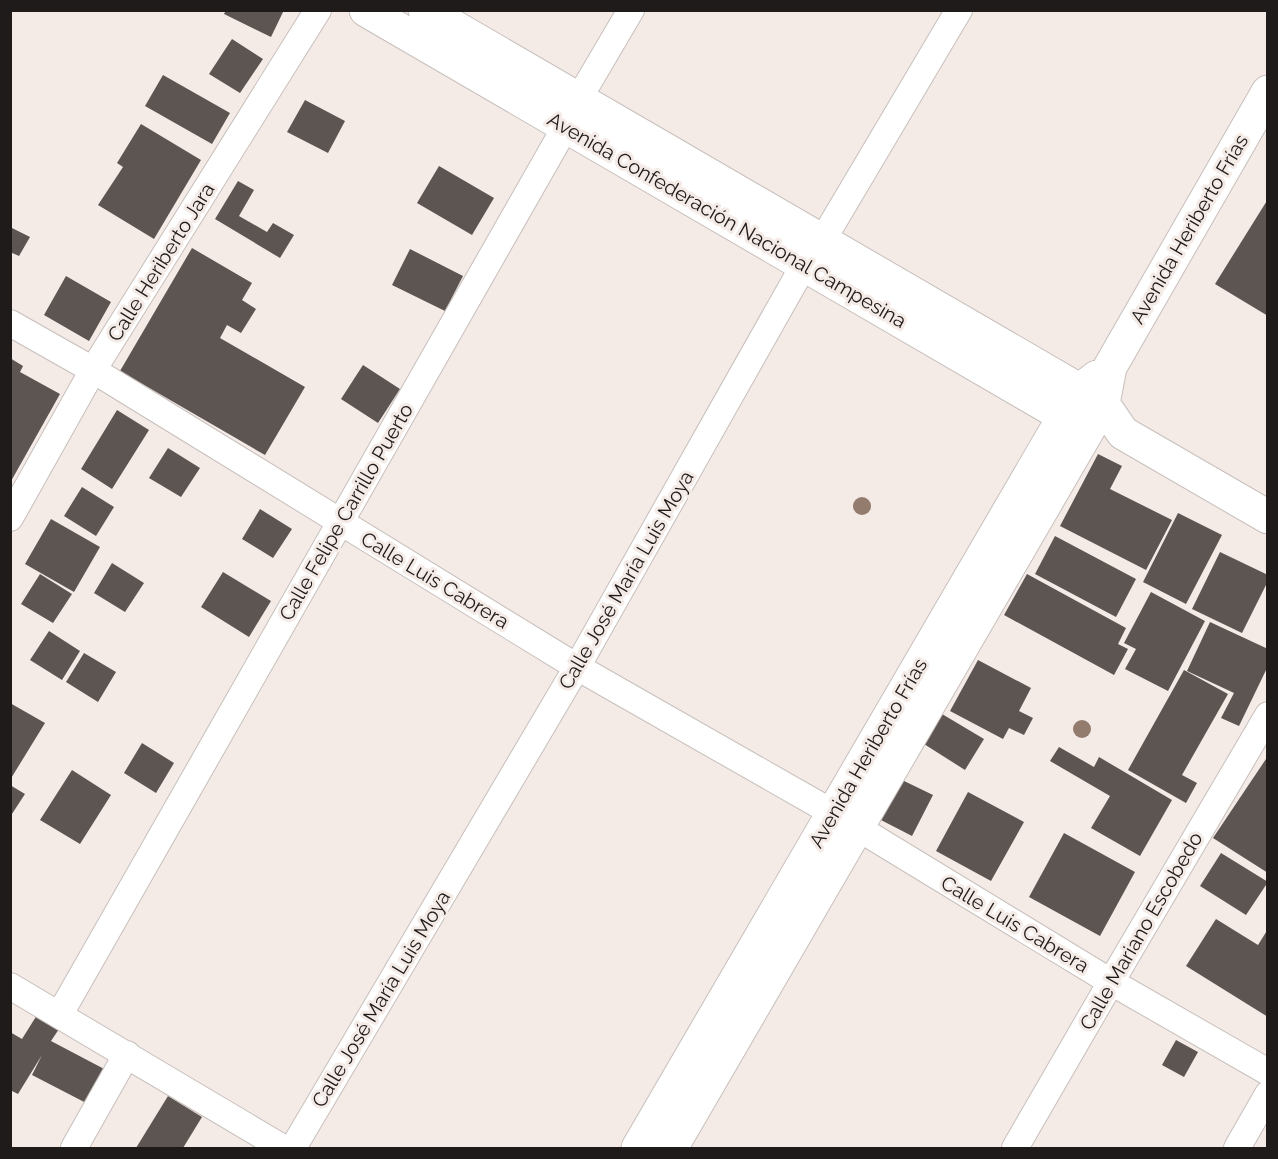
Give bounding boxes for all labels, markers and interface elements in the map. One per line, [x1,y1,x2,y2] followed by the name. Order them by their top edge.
[543,107,911,333] street label: Avenida Confederación Nacional Campesina
[1125,130,1253,328] street label: Avenida Heriberto Frías
[103,178,219,346] street label: Calle Heriberto Jara
[274,399,418,625] street label: Calle Felipe Carrillo Puerto
[554,466,698,694] street label: Calle José María Luis Moya
[357,526,513,634] street label: Calle Luis Cabrera
[804,654,932,852] street label: Avenida Heriberto Frías
[1074,828,1208,1034] street label: Calle Mariano Escobedo
[937,870,1093,978] street label: Calle Luis Cabrera
[307,886,455,1112] street label: Calle José María Luis Moya

